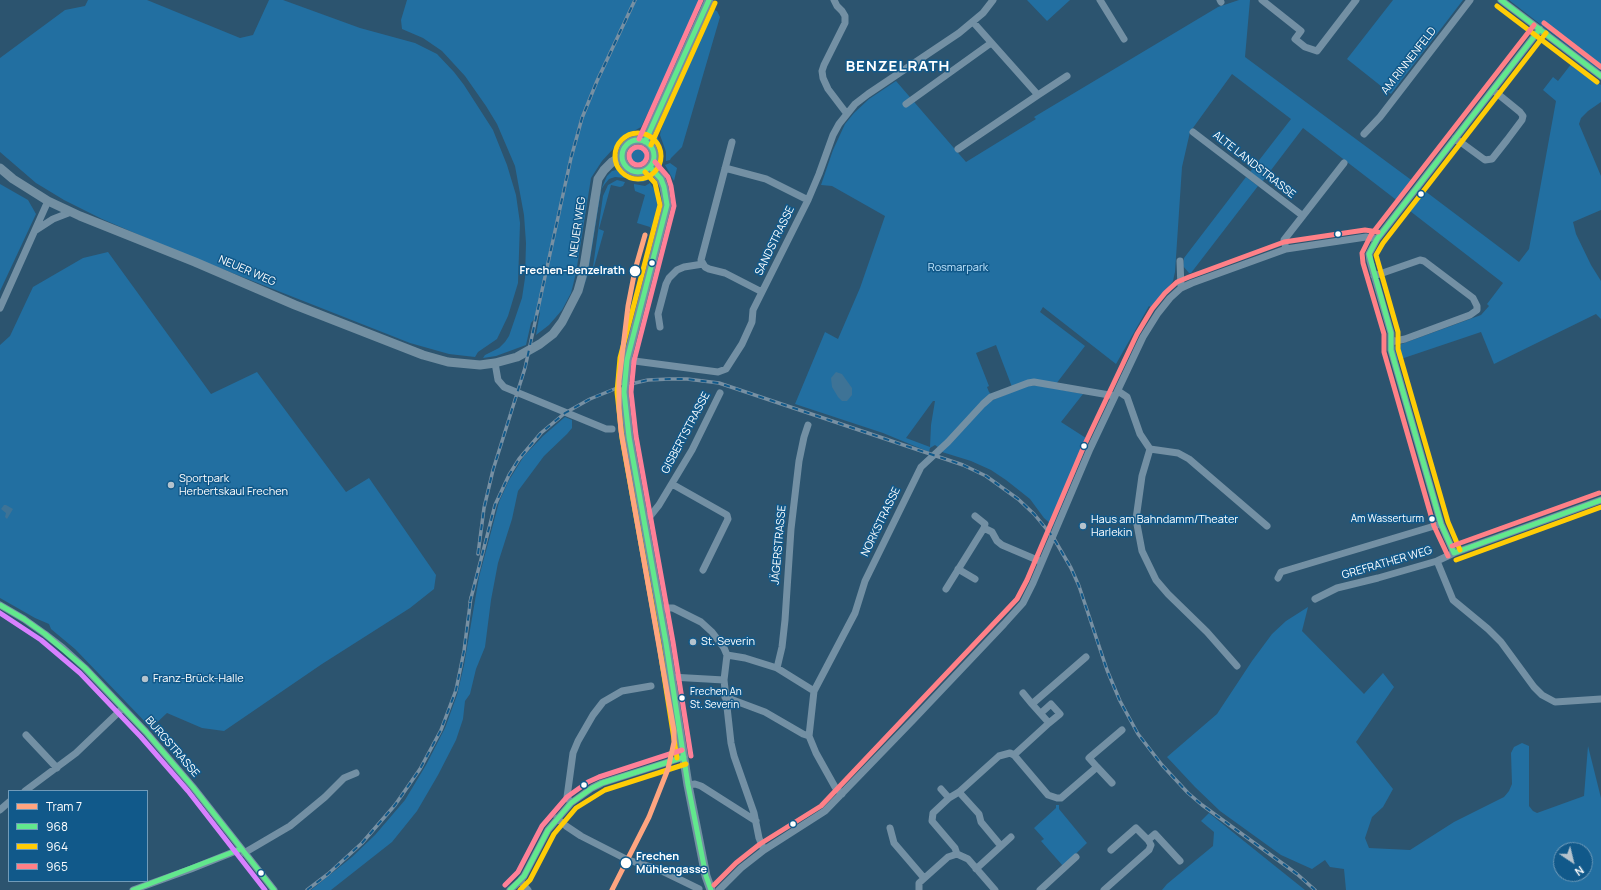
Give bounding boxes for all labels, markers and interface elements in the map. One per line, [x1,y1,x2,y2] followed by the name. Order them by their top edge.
[1379,25,1439,97] street label: AM RINNENFELD
[846,58,950,76] district label: BENZELRATH
[1210,129,1298,201] street label: ALTE LANDSTRASSE
[1416,189,1426,199] unlabelled marker
[567,196,589,258] street label: NEUER WEG
[752,204,798,278] street label: SANDSTRASSE
[1333,229,1343,239] unlabelled marker
[216,253,278,289] street label: NEUER WEG
[647,258,657,268] unlabelled marker
[928,261,988,275] park label: Rosmarpark
[520,264,625,278] place label: Frechen-Benzelrath
[628,264,642,278] marker: Frechen-Benzelrath
[659,390,713,476] street label: GISBERTSTRASSE
[1079,441,1089,451] unlabelled marker
[179,472,288,498] place label: Sportpark Herbertskaul Frechen
[166,480,176,490] marker: Sportpark Herbertskaul Frechen
[858,485,904,559] street label: NORKSTRASSE
[769,505,789,585] street label: JÄGERSTRASSE
[1091,513,1238,539] place label: Haus am Bahndamm/Theater Harlekin
[1351,513,1424,525] place label: Am Wasserturm
[1427,514,1437,524] marker: Am Wasserturm
[1078,521,1088,531] marker: Haus am Bahndamm/Theater Harlekin
[1340,544,1434,582] street label: GREFRATHER WEG
[701,635,755,649] place label: St. Severin
[688,637,698,647] marker: St. Severin
[153,672,244,686] place label: Franz-Brück-Halle
[140,674,150,684] marker: Franz-Brück-Halle
[690,686,742,710] place label: Frechen An St. Severin
[677,693,687,703] marker: Frechen An St. Severin
[142,714,202,780] street label: BURGSTRASSE
[579,780,589,790] unlabelled marker
[8,790,148,882] legend
[46,798,82,815] text: Tram 7
[46,818,68,835] text: 968
[788,819,798,829] unlabelled marker
[46,838,68,855] text: 964
[1553,842,1593,882] north arrow
[636,850,707,876] place label: Frechen Mühlengasse
[619,856,633,870] marker: Frechen Mühlengasse
[46,858,68,875] text: 965
[1572,863,1587,880] text: N
[256,868,266,878] unlabelled marker

